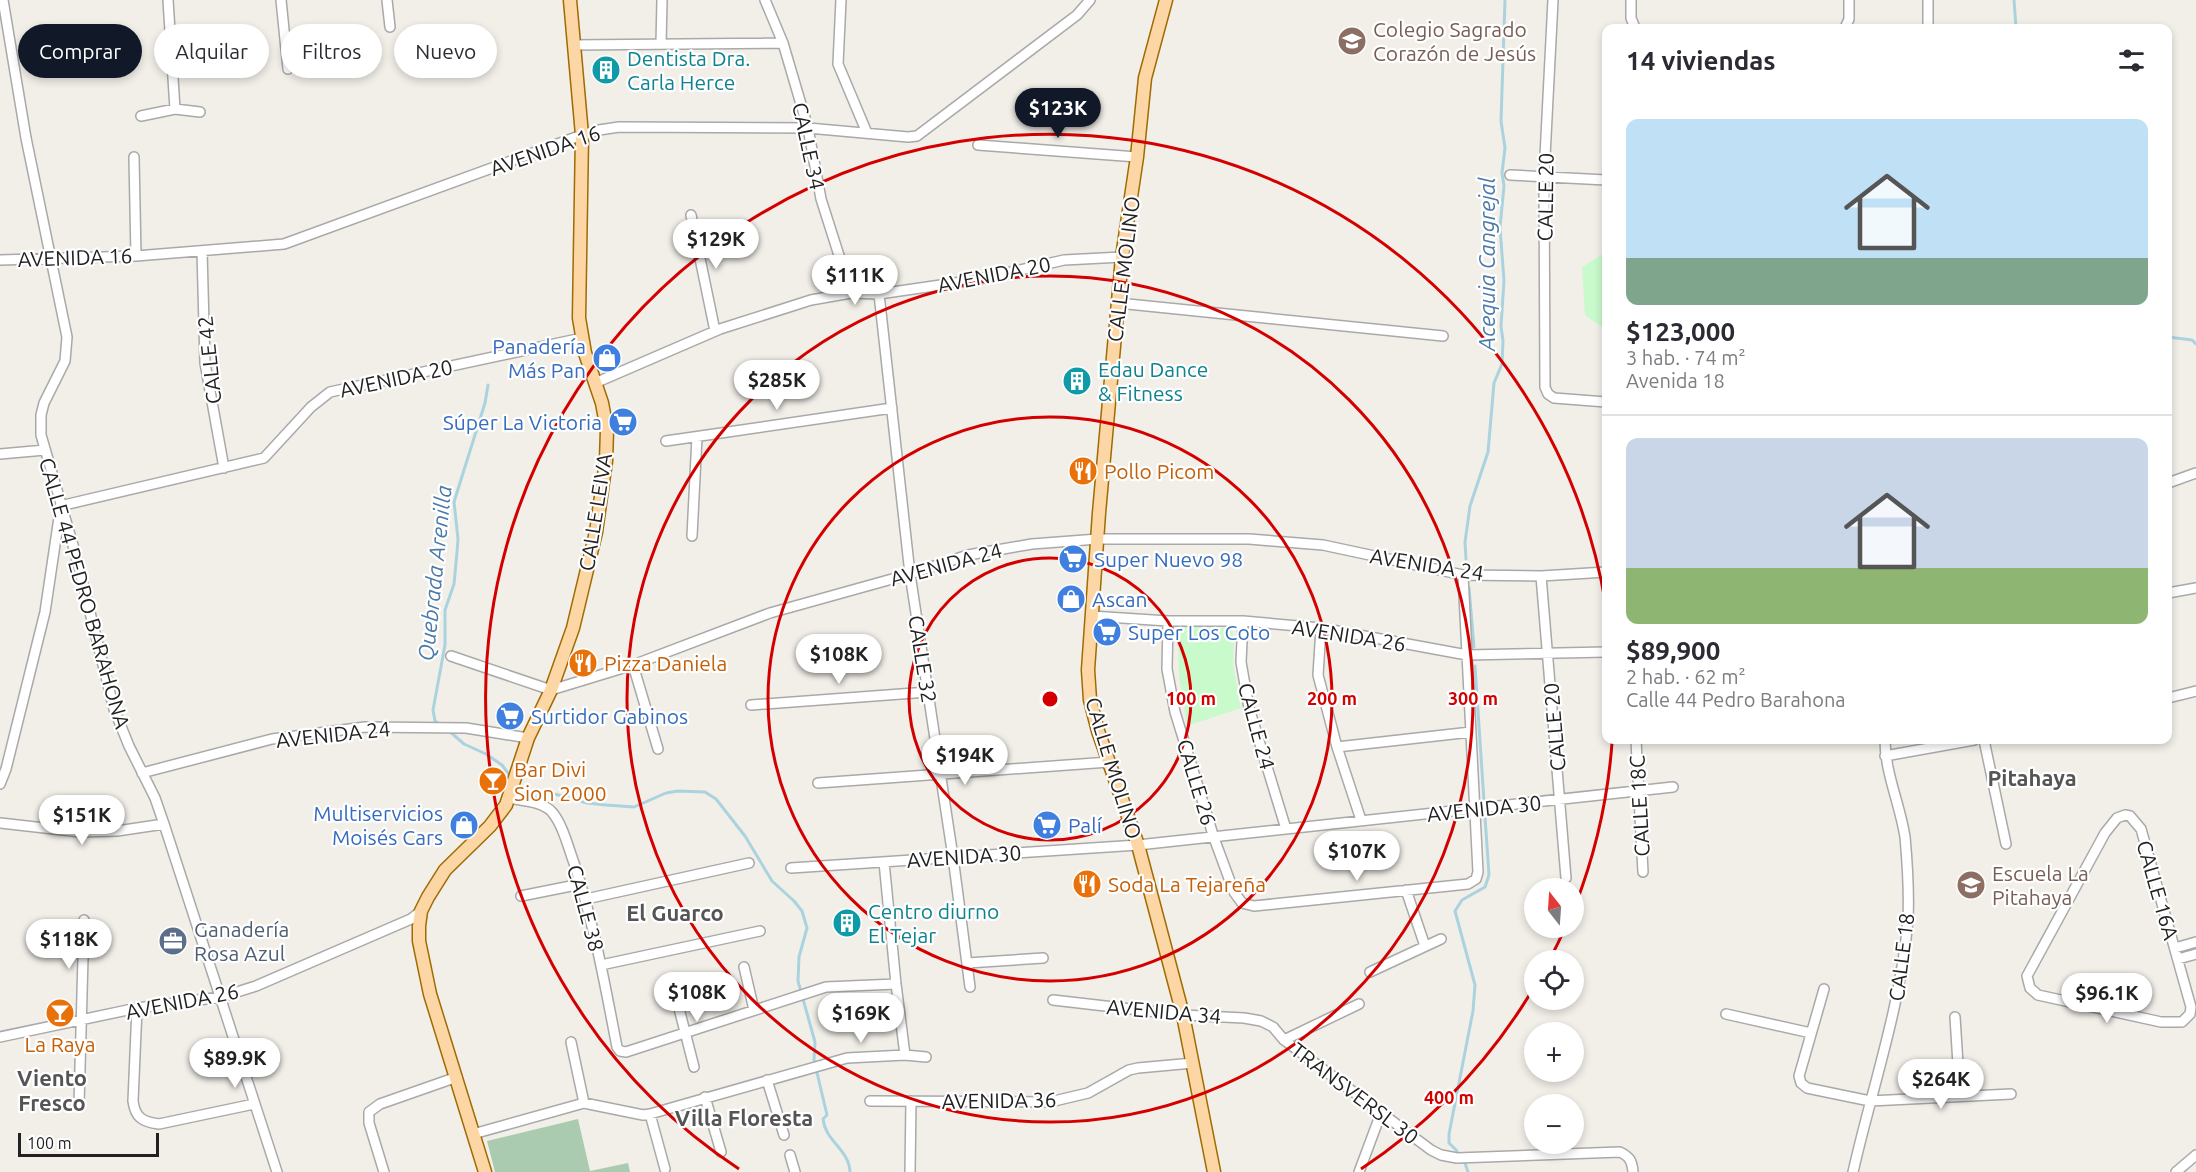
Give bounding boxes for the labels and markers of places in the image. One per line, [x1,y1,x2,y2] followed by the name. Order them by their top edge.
[1373,17,1536,65] place label: Colegio Sagrado Corazón de Jesús
[1336,25,1368,57] school or university icon: Colegio Sagrado Corazón de Jesús
[627,46,750,94] place label: Dentista Dra. Carla Herce
[590,54,622,86] building icon: Dentista Dra. Carla Herce
[1016,88,1100,139] pin: $123K
[674,219,758,270] pin: $129K
[813,255,897,306] pin: $111K
[492,334,586,382] place label: Panadería Más Pan
[591,342,623,374] shop icon: Panadería Más Pan
[1098,357,1208,405] place label: Edau Dance & Fitness
[735,360,819,411] pin: $285K
[1061,365,1093,397] building icon: Edau Dance & Fitness
[607,406,639,438] supermarket icon: Súper La Victoria
[443,410,602,434] place label: Súper La Victoria
[1067,455,1099,487] restaurant icon: Pollo Picom
[1104,459,1214,483] place label: Pollo Picom
[1057,543,1089,575] supermarket icon: Super Nuevo 98
[1094,547,1243,571] place label: Super Nuevo 98
[1055,583,1087,615] shop icon: Ascan
[1092,587,1148,611] place label: Ascan
[1091,616,1123,648] supermarket icon: Super Los Coto
[1128,620,1270,644] place label: Super Los Coto
[797,634,881,685] pin: $108K
[567,647,599,679] restaurant icon: Pizza Daniela
[604,651,727,675] place label: Pizza Daniela
[1040,689,1060,709] centre of rings
[494,700,526,732] supermarket icon: Surtidor Gabinos
[531,704,688,728] place label: Surtidor Gabinos
[923,735,1007,786] pin: $194K
[514,757,607,805] place label: Bar Divi Sion 2000
[477,765,509,797] bar icon: Bar Divi Sion 2000
[40,795,124,846] pin: $151K
[313,801,443,849] place label: Multiservicios Moisés Cars
[448,809,480,841] shop icon: Multiservicios Moisés Cars
[1031,809,1063,841] supermarket icon: Palí
[1068,813,1103,837] place label: Palí
[1315,831,1399,882] pin: $107K
[1992,861,2089,909] place label: Escuela La Pitahaya
[1071,868,1103,900] restaurant icon: Soda La Tejareña
[1955,869,1987,901] school or university icon: Escuela La Pitahaya
[1108,872,1266,896] place label: Soda La Tejareña
[868,899,999,947] place label: Centro diurno El Tejar
[831,907,863,939] building icon: Centro diurno El Tejar
[194,917,289,965] place label: Ganadería Rosa Azul
[27,919,111,970] pin: $118K
[157,925,189,957] office icon: Ganadería Rosa Azul
[655,972,739,1023] pin: $108K
[2058,973,2156,1024] pin: $96.1K
[819,993,903,1044] pin: $169K
[44,997,76,1029] bar icon: La Raya
[24,1032,96,1056] place label: La Raya
[186,1038,284,1089] pin: $89.9K
[1899,1059,1983,1110] pin: $264K

